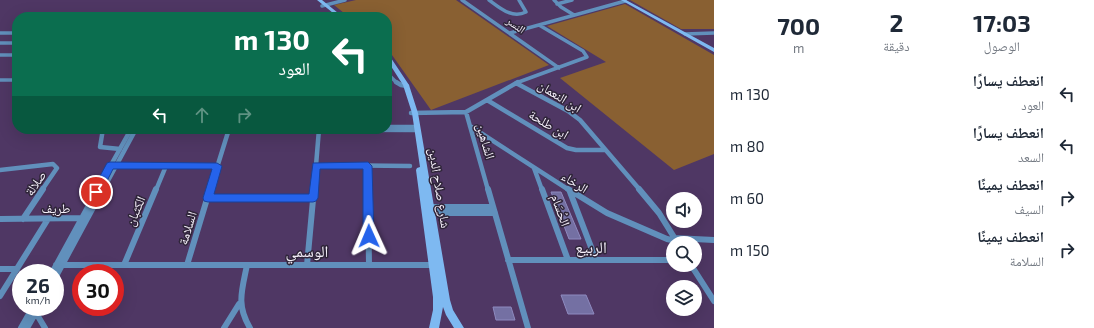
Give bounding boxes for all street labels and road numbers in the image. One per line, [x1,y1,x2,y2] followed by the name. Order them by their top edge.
[504,13,528,36] street label: النسر
[535,76,585,116] street label: ابن النعمان
[526,106,572,143] street label: ابن طلحة
[472,121,499,161] street label: الشاهين
[424,147,454,230] street label: شارع صلاح الدين
[21,167,49,199] street label: صلالة
[558,168,591,197] street label: الرخاء
[547,192,574,228] street label: الحُسَام
[122,194,149,229] street label: الكثبان
[42,200,70,217] street label: طريف
[174,209,200,247] street label: السلامة
[575,237,607,258] street label: الربيع
[286,241,328,264] street label: الوسمي

